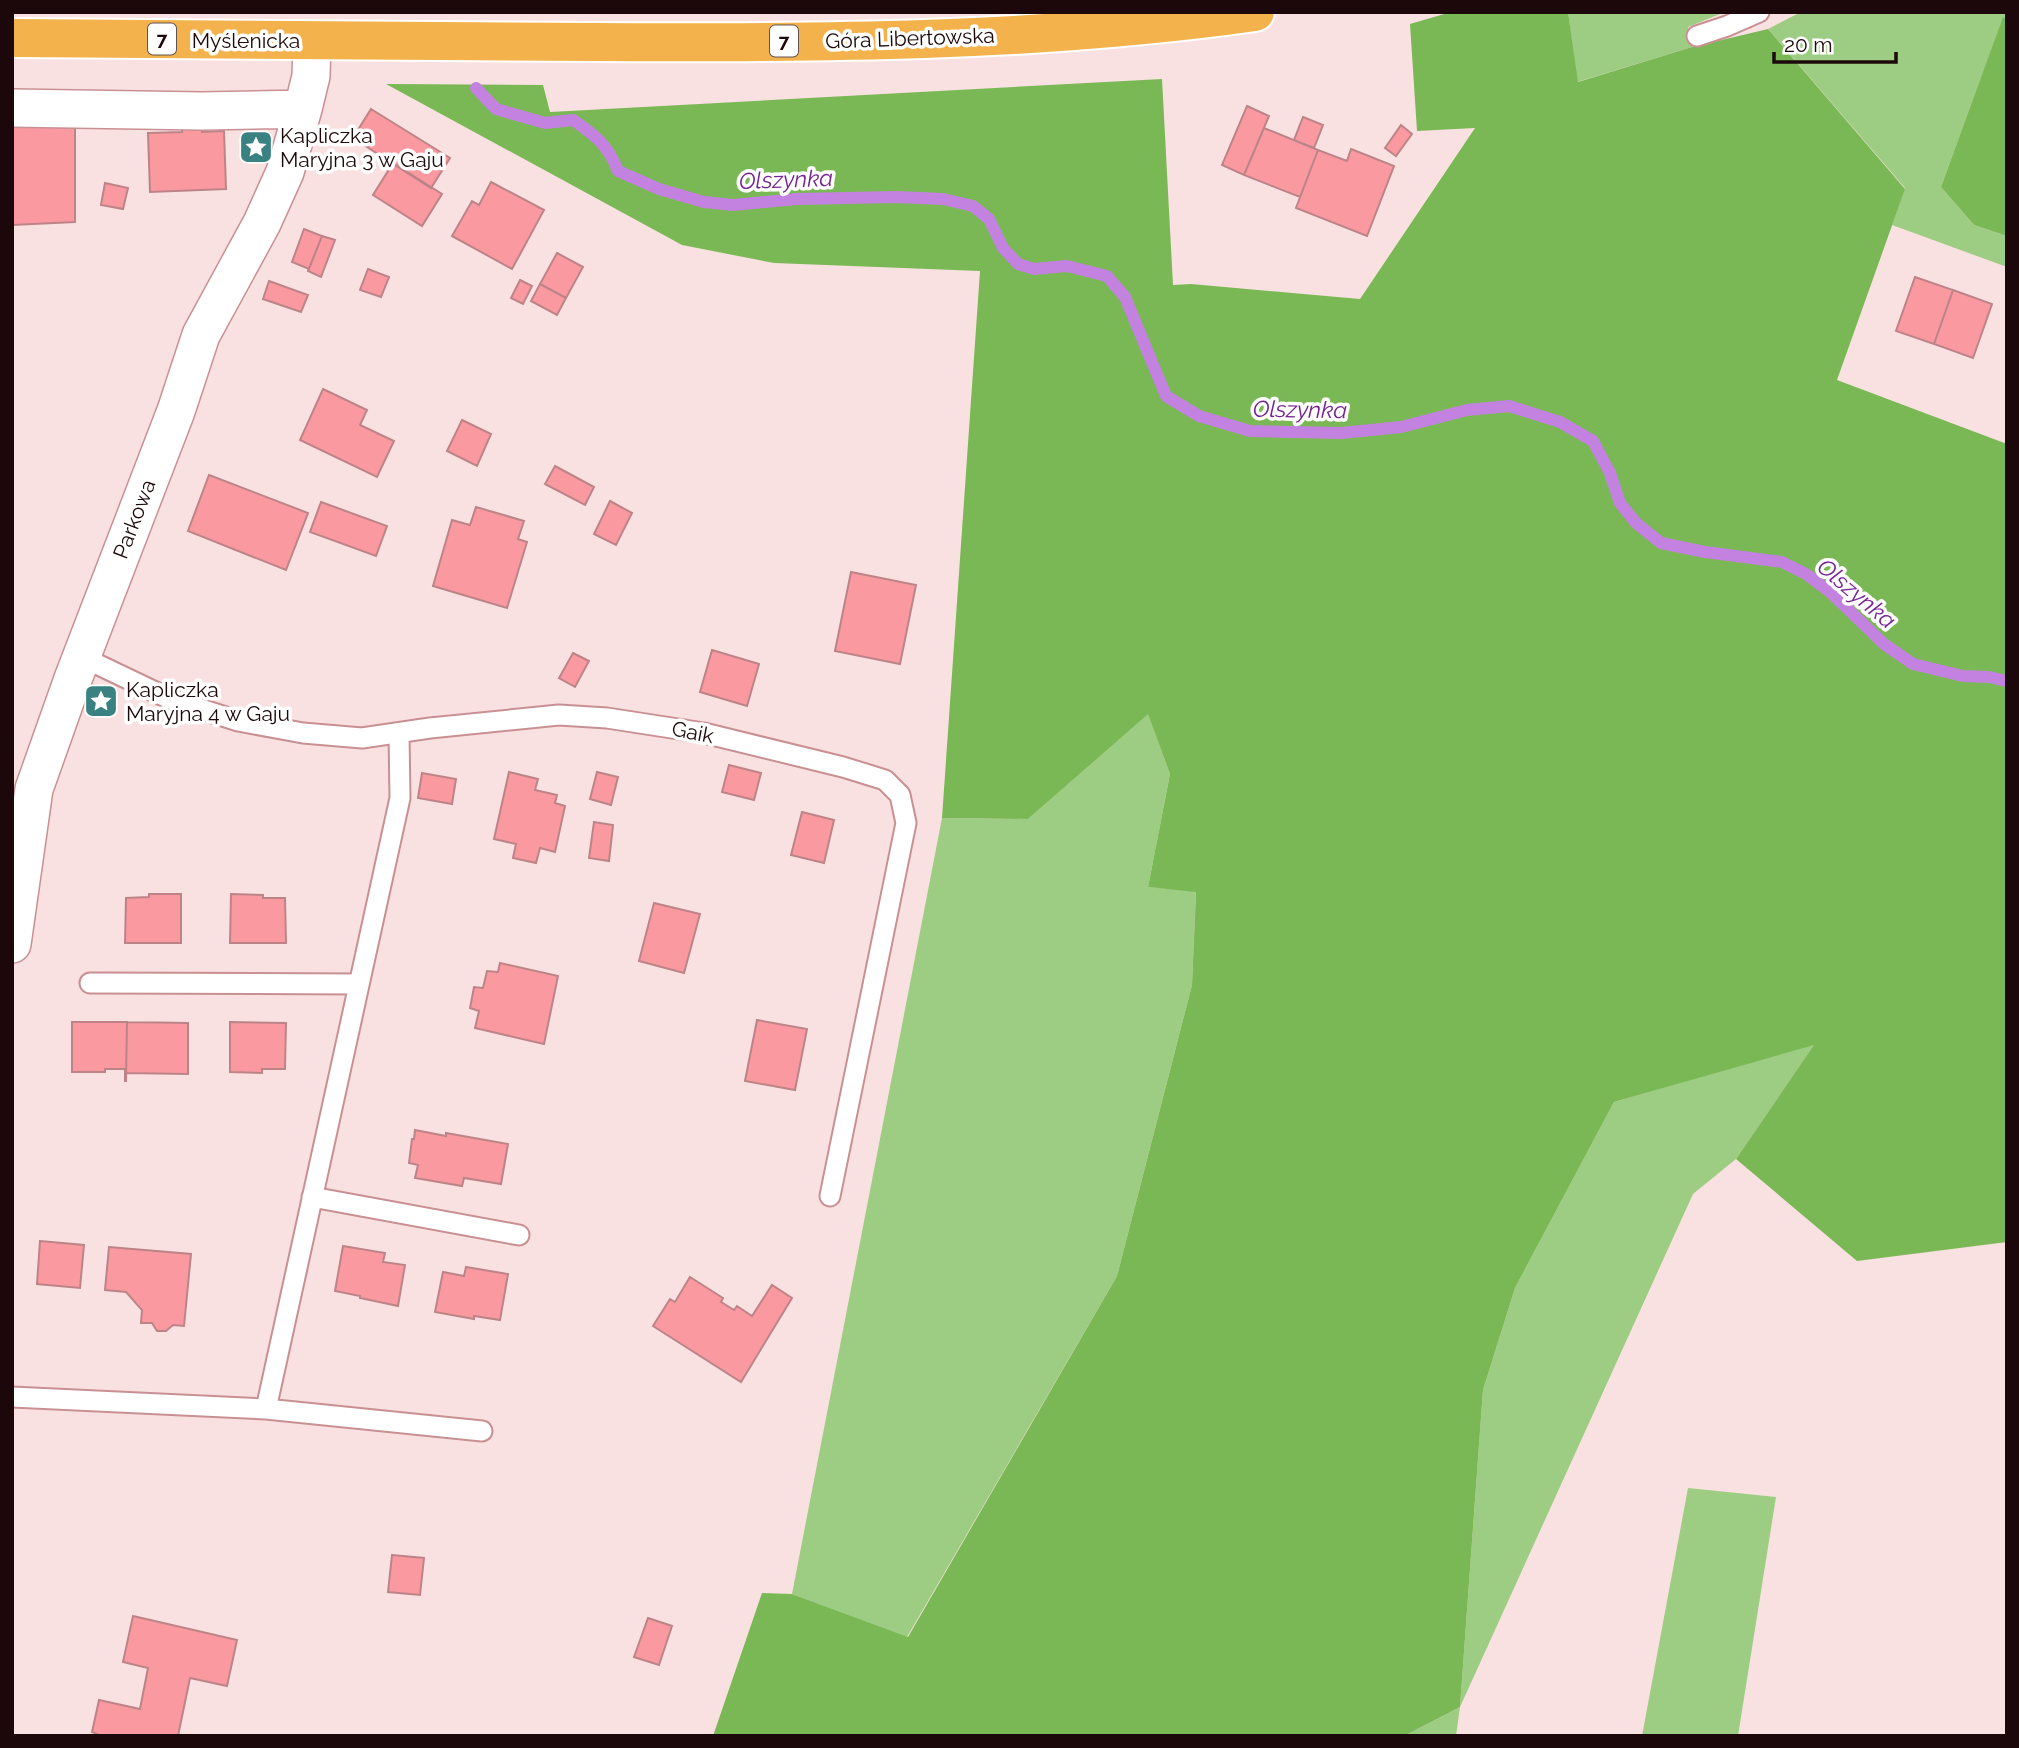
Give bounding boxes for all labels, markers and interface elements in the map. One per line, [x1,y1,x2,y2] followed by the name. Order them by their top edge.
[1774,21,1896,65] scale bar
[148,23,176,54] road number: 7
[825,23,995,53] street label: Góra Libertowska
[770,25,798,56] road number: 7
[192,28,300,53] street label: Myślenicka
[1784,32,1832,57] text: 20 m
[280,123,444,172] place label: Kapliczka Maryjna 3 w Gaju
[237,128,275,166] place icon: Kapliczka Maryjna 3 w Gaju
[738,164,834,194] water label: Olszynka
[1253,395,1348,423] water label: Olszynka
[108,476,160,562] street label: Parkowa
[1812,552,1902,634] water label: Olszynka
[126,677,290,726] place label: Kapliczka Maryjna 4 w Gaju
[82,682,120,720] place icon: Kapliczka Maryjna 4 w Gaju
[670,716,716,748] street label: Gaik

